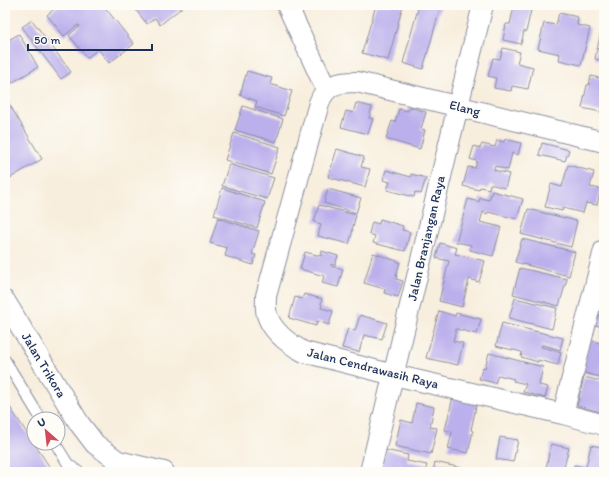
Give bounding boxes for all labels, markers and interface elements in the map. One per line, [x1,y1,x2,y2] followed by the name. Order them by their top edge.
[28,26,152,52] scale bar
[34,33,60,47] text: 50 m
[448,97,482,119] street label: Elang
[404,174,448,302] street label: Jalan Branjangan Raya
[19,330,70,401] street label: Jalan Trikora
[306,344,441,392] street label: Jalan Cendrawasih Raya
[26,411,66,451] north arrow
[35,415,48,430] text: U

